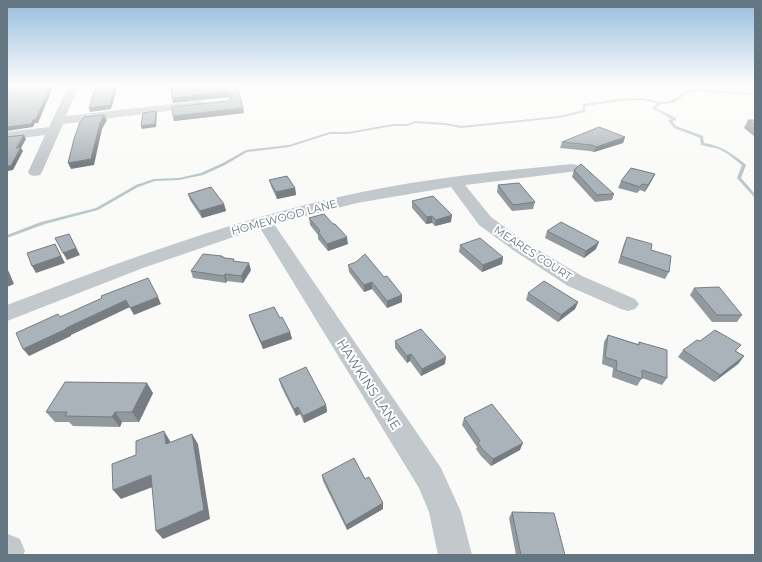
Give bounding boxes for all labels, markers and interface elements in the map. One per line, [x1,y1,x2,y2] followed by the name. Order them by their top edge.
[230,196,338,238] street label: HOMEWOOD LANE
[491,223,575,284] street label: MEARES COURT
[334,336,404,432] street label: HAWKINS LANE

